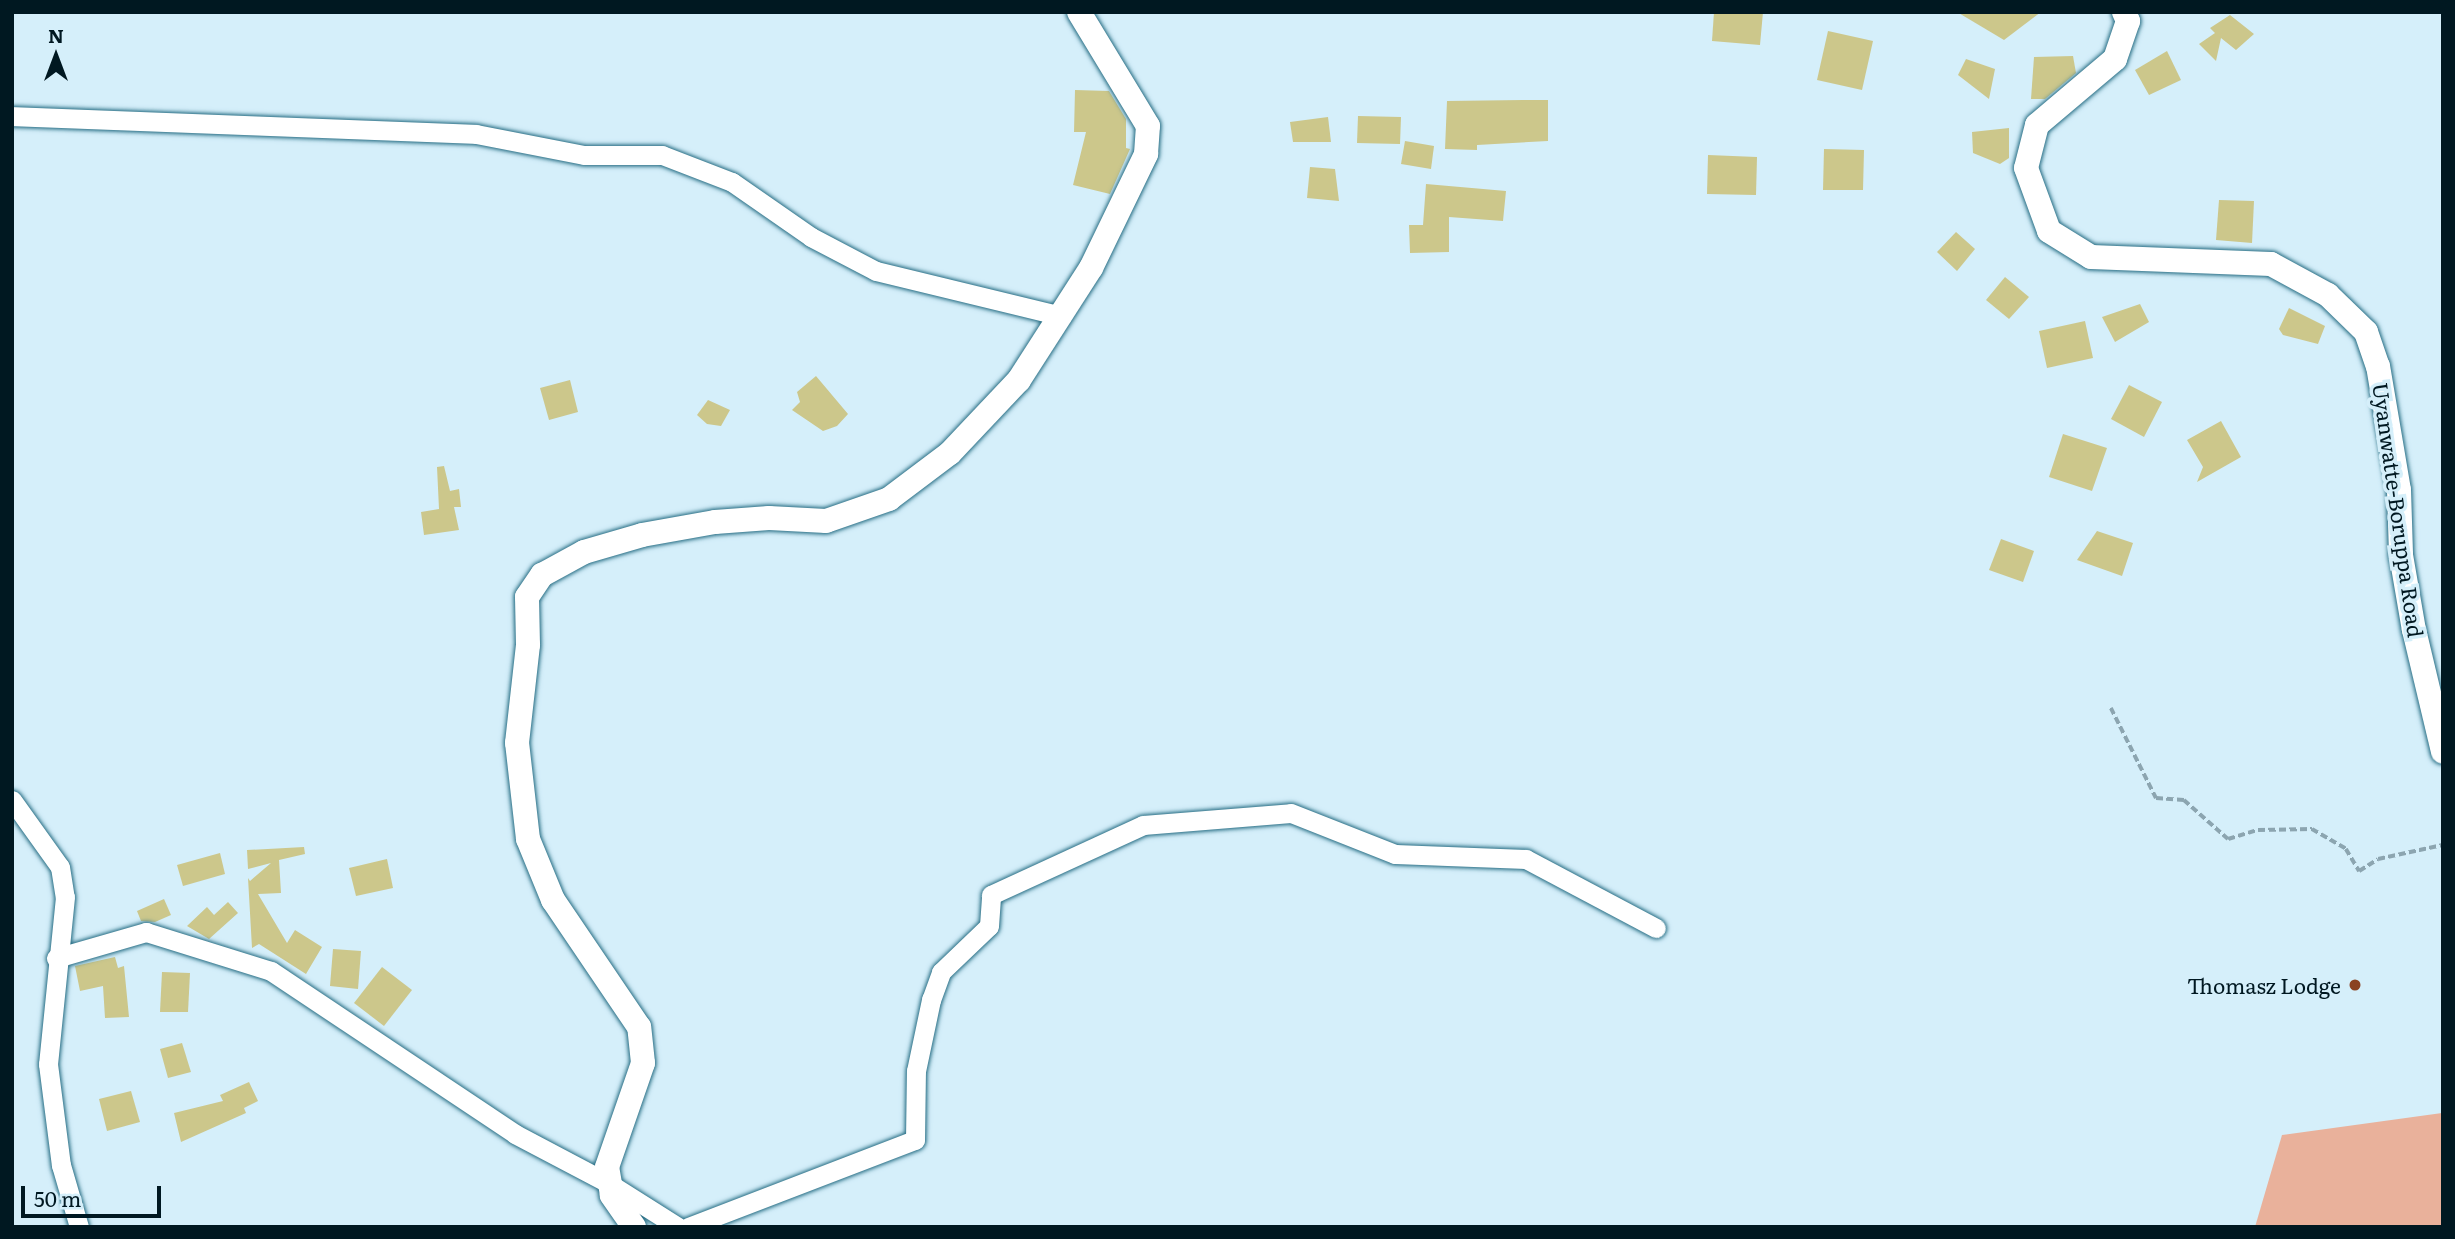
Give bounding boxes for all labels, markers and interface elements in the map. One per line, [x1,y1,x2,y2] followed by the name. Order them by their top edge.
[21,21,91,91] north arrow
[48,21,64,49] text: N
[2369,381,2429,639] street label: Uyanwatte-Boruppa Road
[2187,972,2341,998] place label: Thomasz Lodge
[2347,977,2363,993] marker: Thomasz Lodge
[24,1172,164,1216] scale bar
[34,1182,81,1213] text: 50 m

